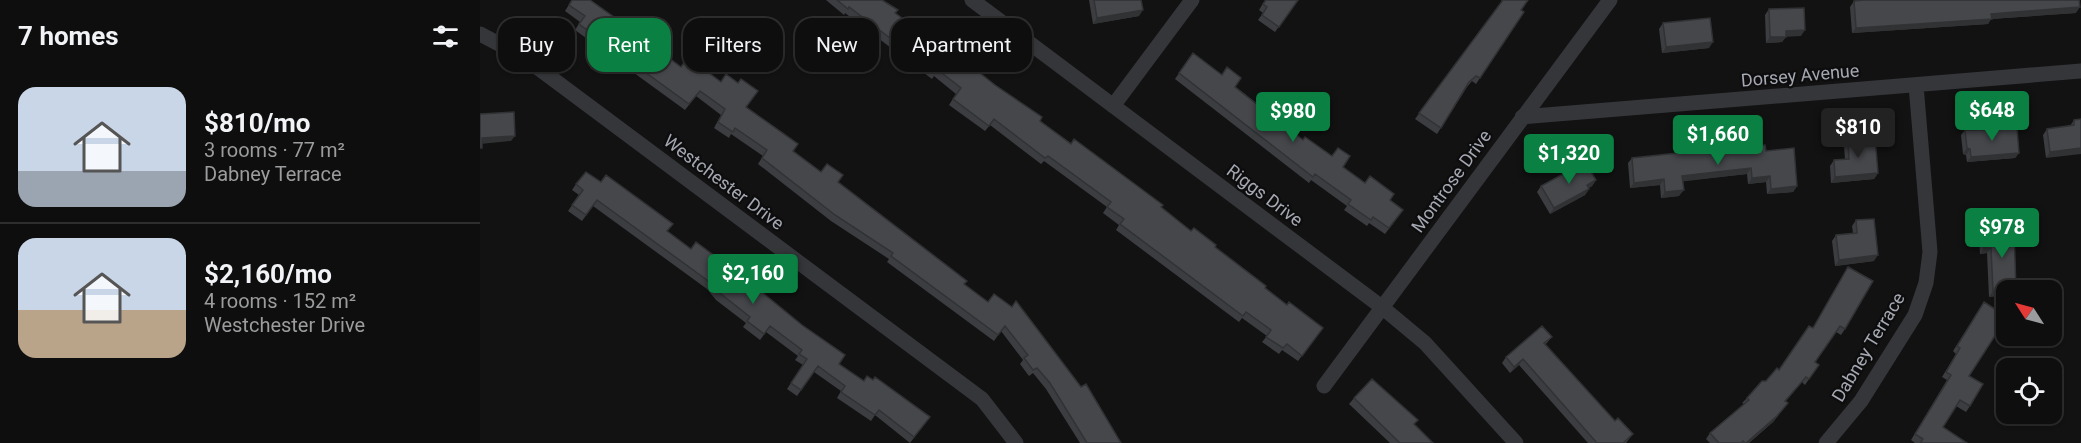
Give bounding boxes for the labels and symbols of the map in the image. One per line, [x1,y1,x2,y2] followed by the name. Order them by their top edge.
[1740,59,1860,91] street label: Dorsey Avenue
[1956,91,2028,142] pin: $648
[1257,92,1329,143] pin: $980
[1822,108,1894,159] pin: $810
[1669,115,1767,166] pin: $1,660
[1407,126,1495,236] street label: Montrose Drive
[660,130,788,234] street label: Westchester Drive
[1520,134,1618,185] pin: $1,320
[1223,160,1307,230] street label: Riggs Drive
[1966,208,2038,259] pin: $978
[704,254,802,305] pin: $2,160
[1996,280,2062,346] north arrow
[1827,289,1909,405] street label: Dabney Terrace

